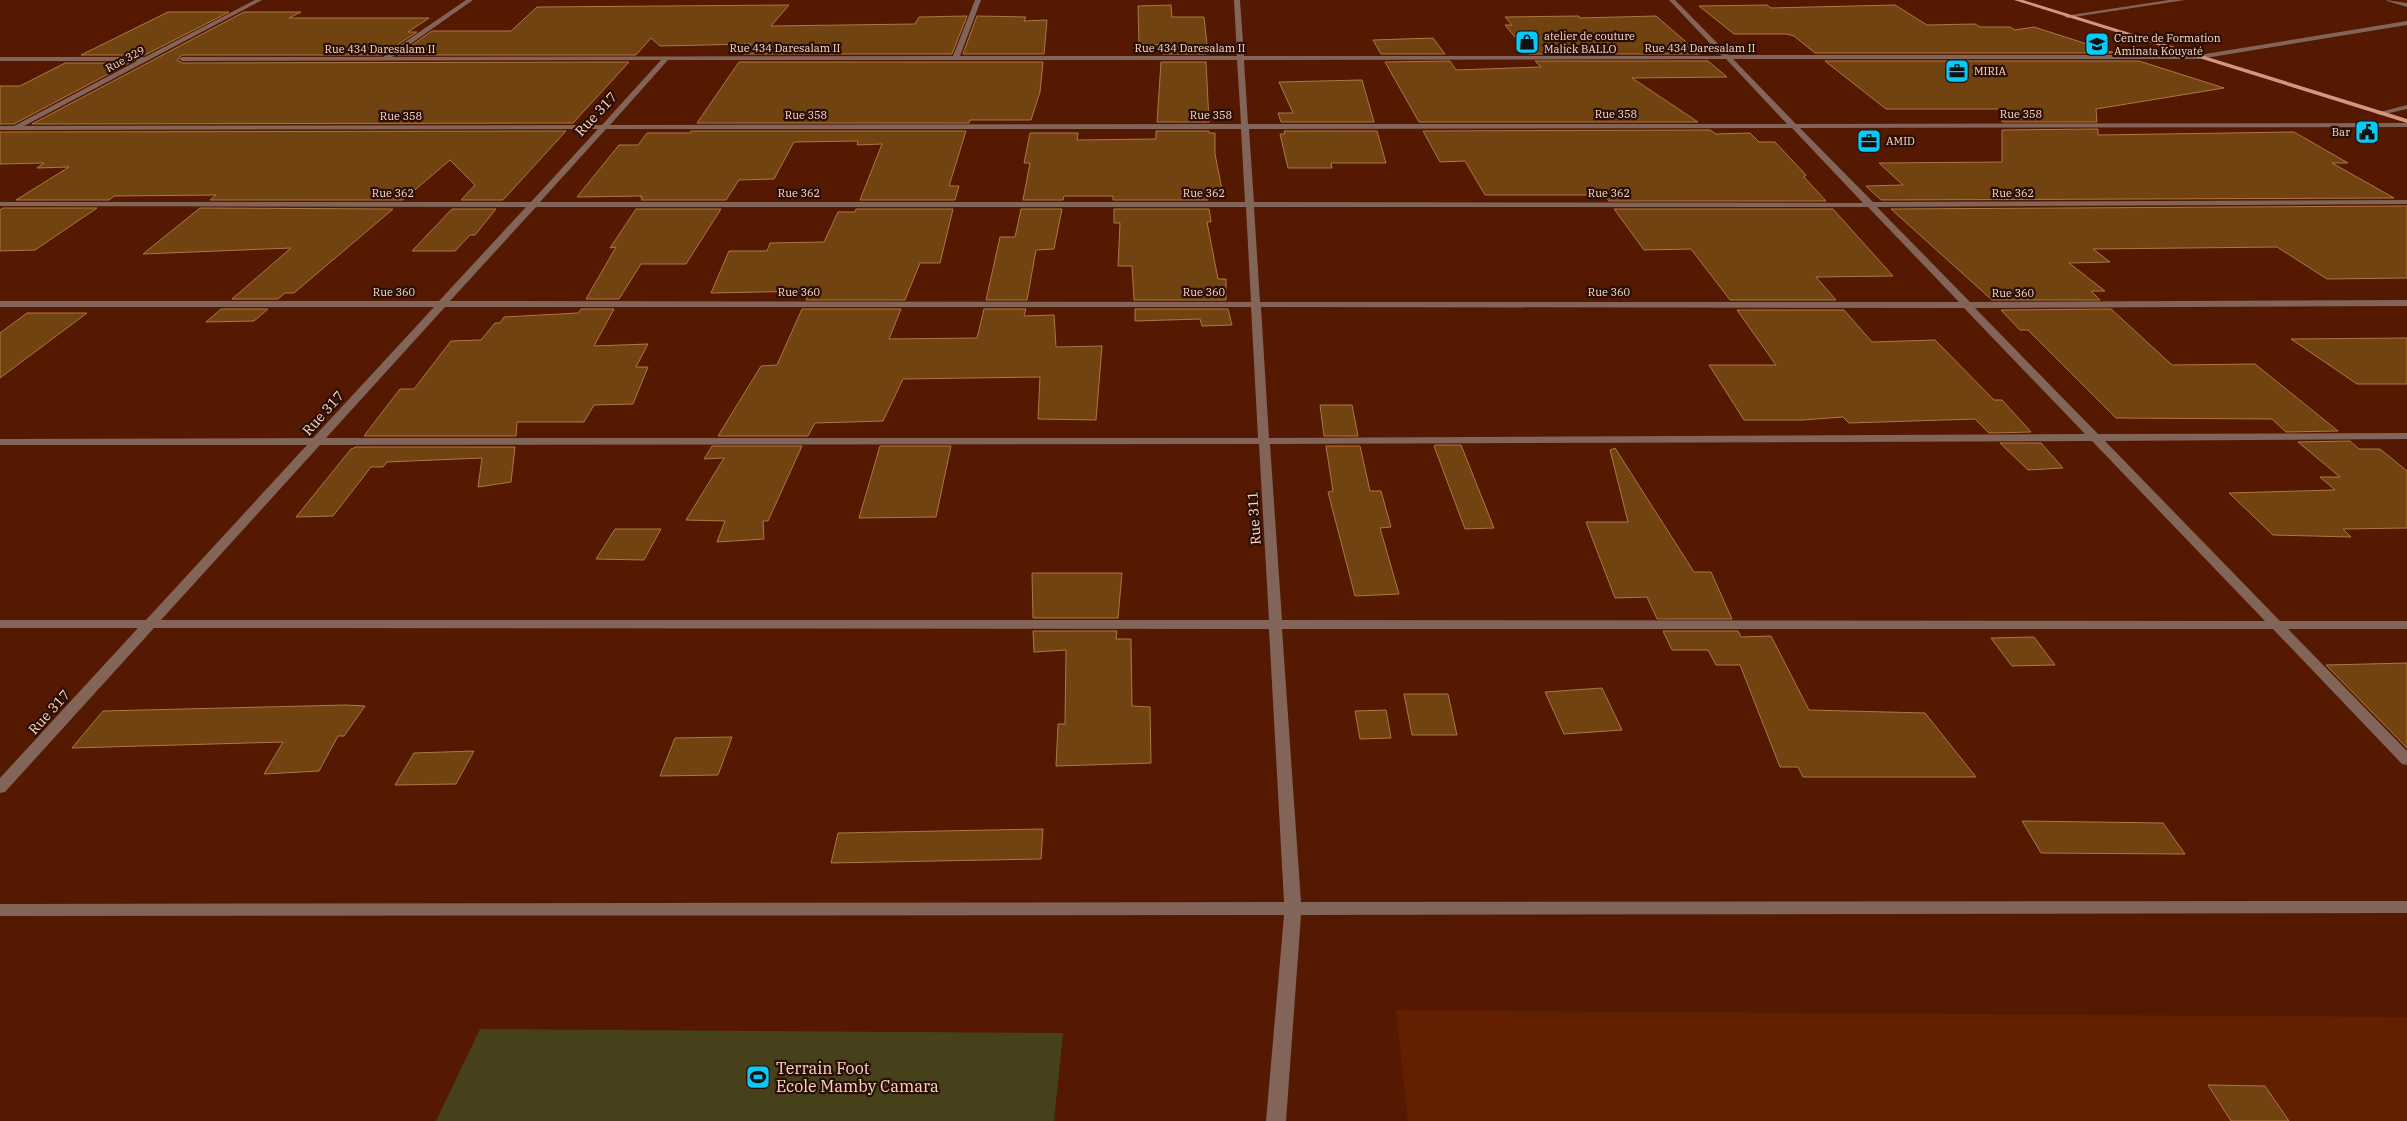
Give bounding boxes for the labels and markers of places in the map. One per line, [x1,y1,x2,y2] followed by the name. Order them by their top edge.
[1514,29,1540,55] shop icon: atelier de couture Malick BALLO
[1544,29,1635,56] place label: atelier de couture Malick BALLO
[2084,31,2110,57] school or university icon: Centre de Formation Aminata Kouyaté
[2114,31,2221,58] place label: Centre de Formation Aminata Kouyaté
[1944,58,1970,84] office icon: MIRIA
[1974,64,2007,78] place label: MIRIA
[2354,119,2380,145] public building icon: Bar
[2332,125,2350,139] place label: Bar
[1856,128,1882,154] office icon: AMID
[1886,134,1915,148] place label: AMID
[776,1058,939,1096] place label: Terrain Foot Ecole Mamby Camara
[745,1064,771,1090] sports icon: Terrain Foot Ecole Mamby Camara

